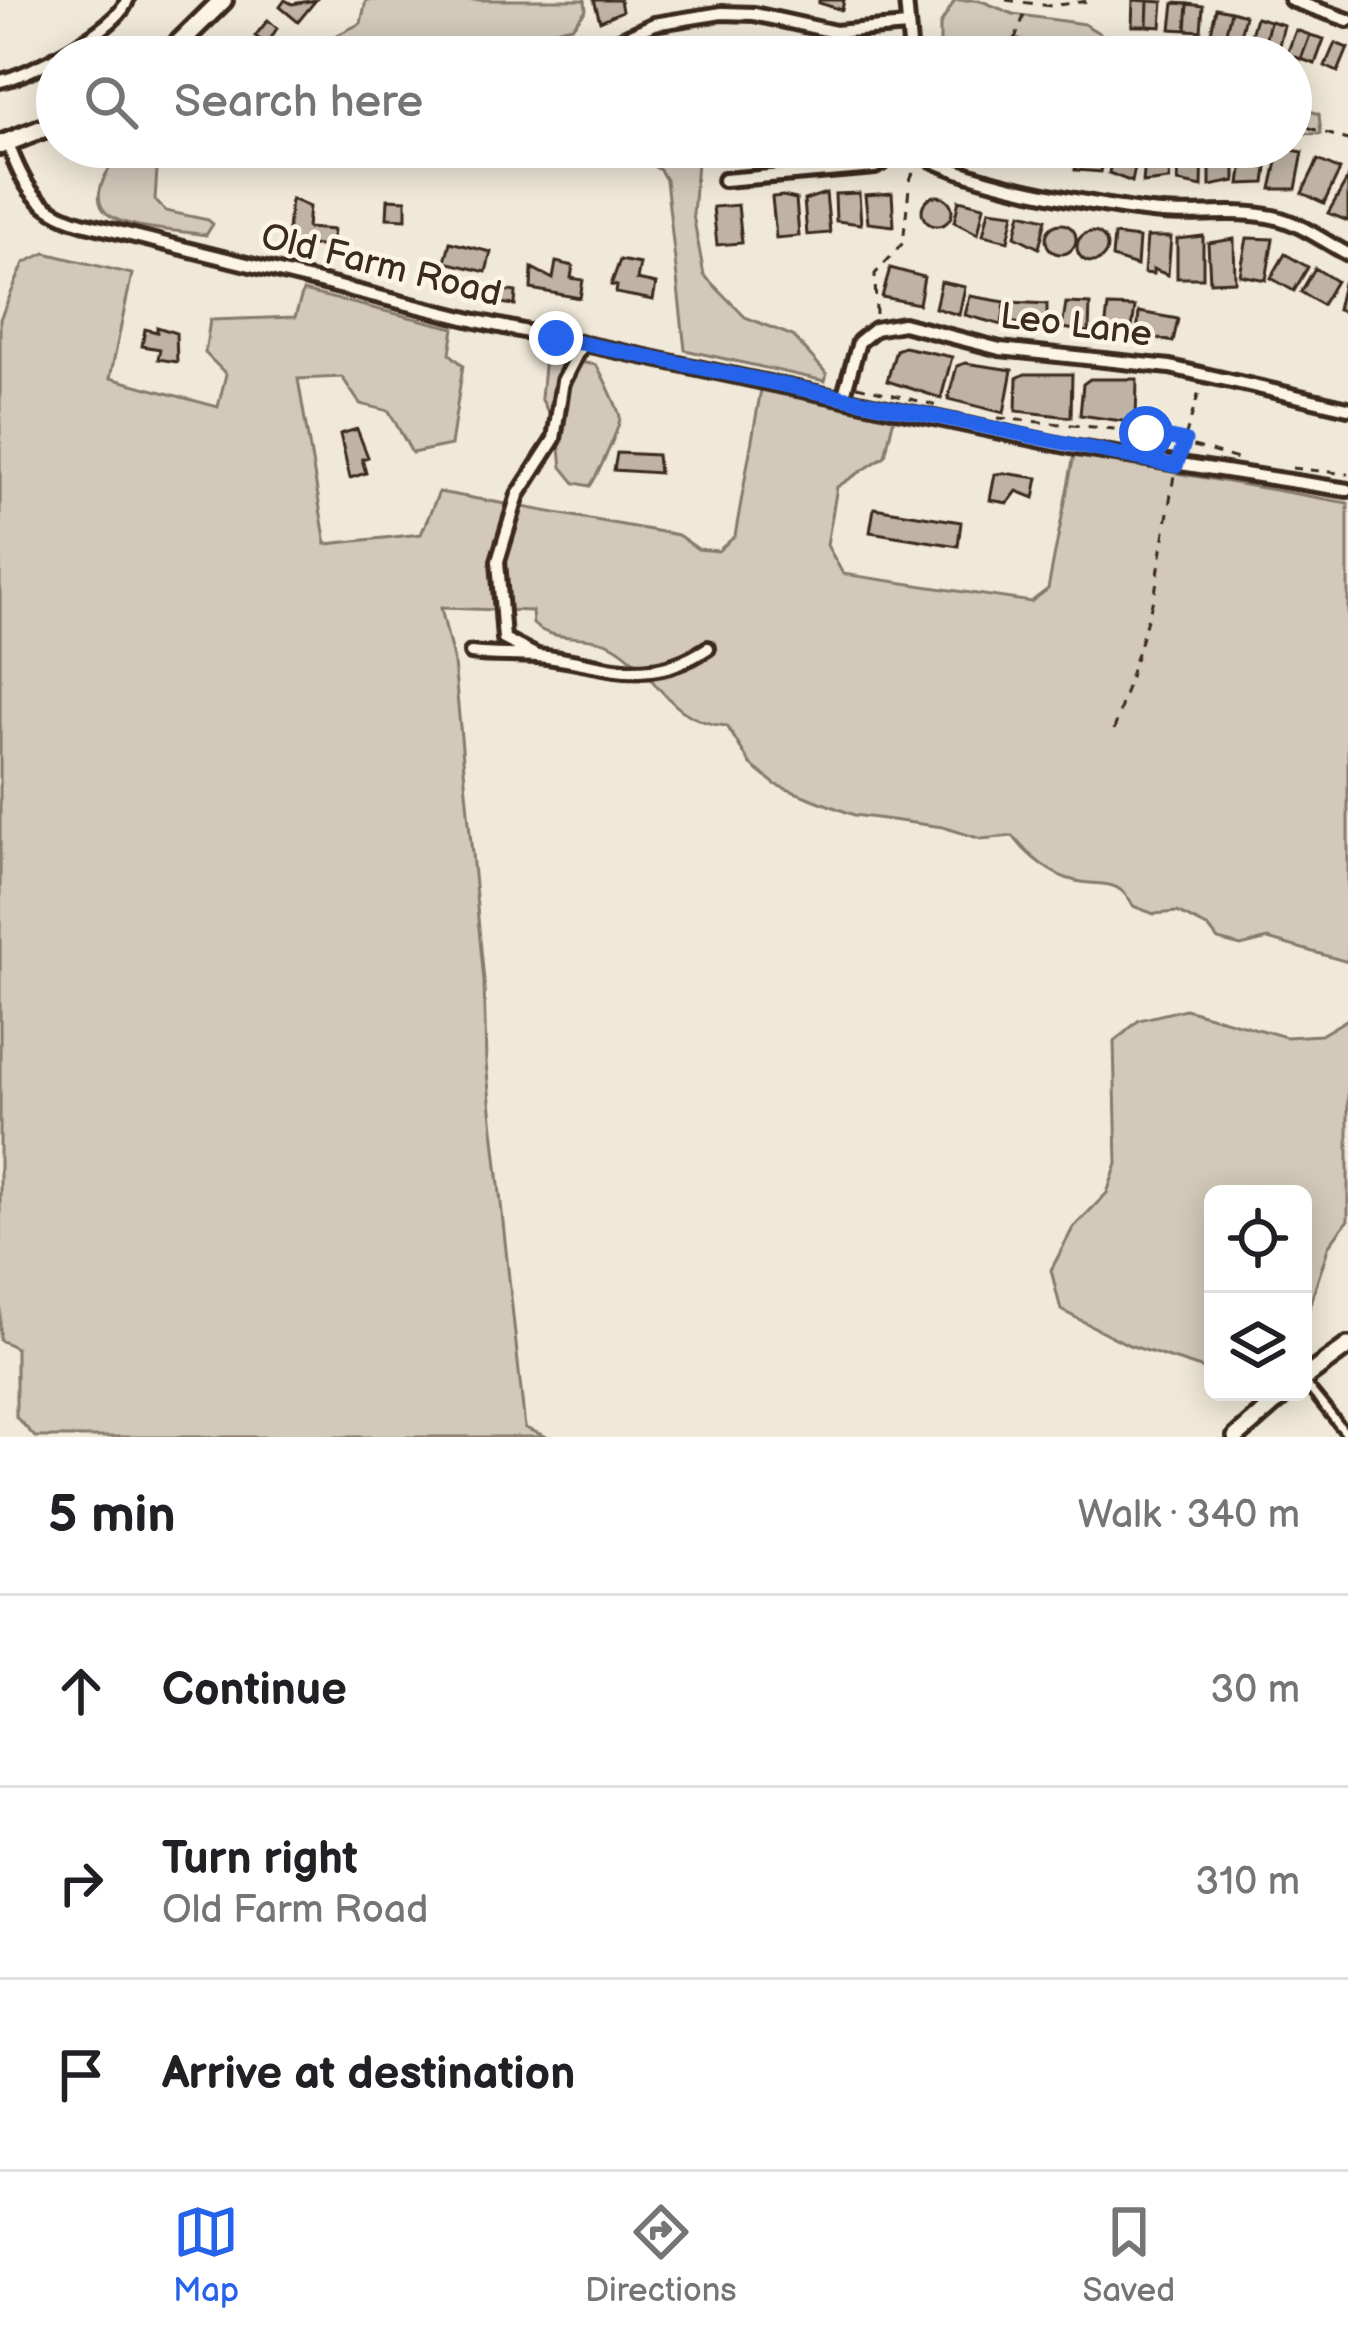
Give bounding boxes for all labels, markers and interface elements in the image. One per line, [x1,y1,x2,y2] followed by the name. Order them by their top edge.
[36,36,1312,168] search box
[78,69,144,135] icon: search
[174,75,423,130] text: Search here
[257,215,505,317] street label: Old Farm Road
[998,295,1154,357] street label: Leo Lane
[529,311,583,365] route end
[1119,406,1173,460] route start
[1204,1185,1312,1401] map controls
[1204,1185,1312,1293] button: locate
[1204,1293,1312,1401] button: layers
[48,1485,176,1546] text: 5 min
[1078,1492,1300,1539] text: Walk · 340 m
[48,1658,114,1724] icon: ahead
[162,1663,347,1718] text: Continue
[1210,1667,1300,1714] text: 30 m
[162,1832,358,1887] text: Turn right
[48,1850,114,1916] icon: right
[1195,1859,1300,1906] text: 310 m
[162,1887,428,1934] text: Old Farm Road
[48,2042,114,2108] icon: arrive
[162,2047,575,2102] text: Arrive at destination
[173,2199,239,2311] tab: Map
[585,2199,737,2311] tab: Directions
[1082,2199,1175,2311] tab: Saved

